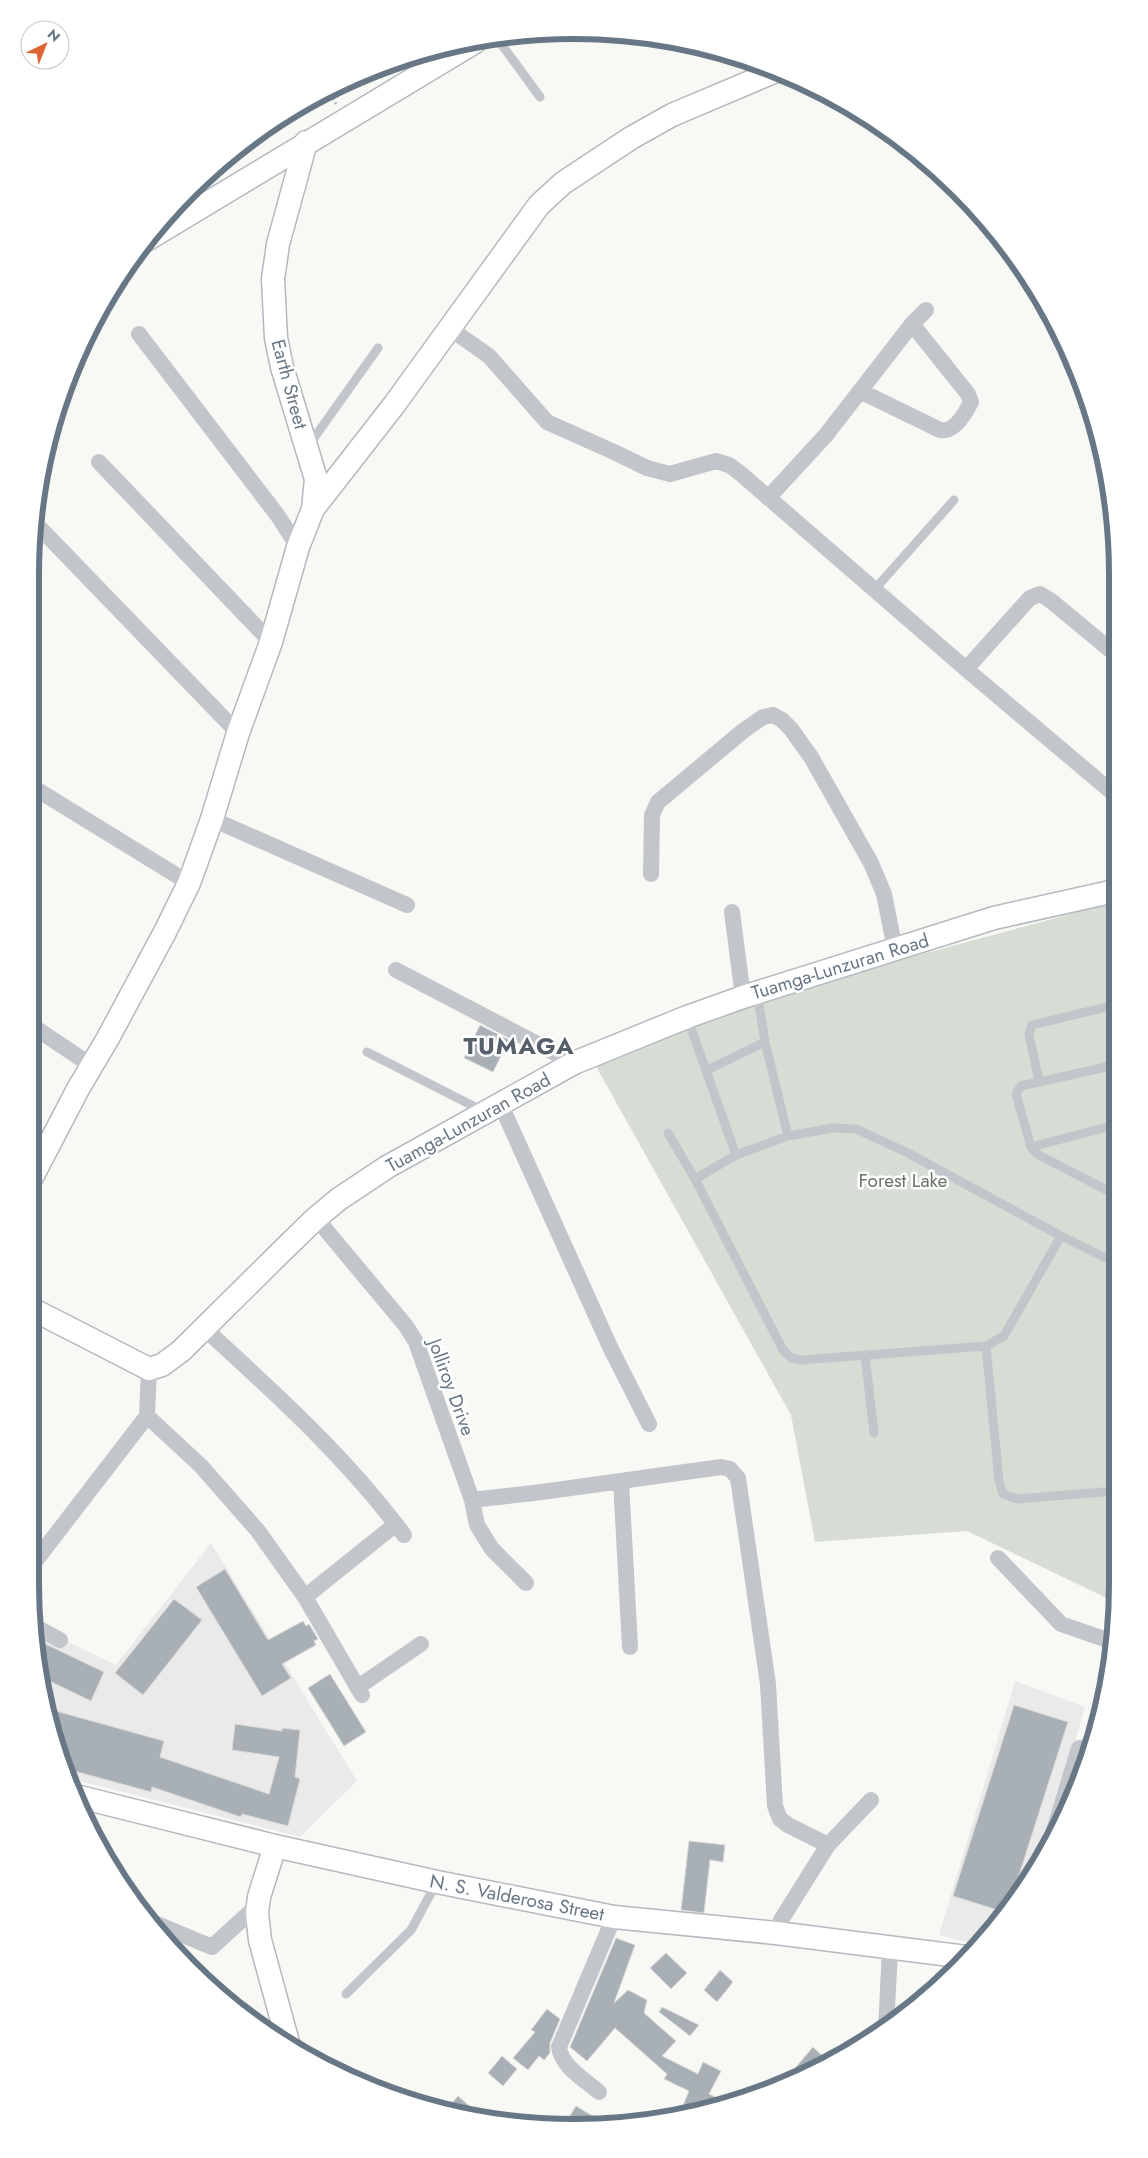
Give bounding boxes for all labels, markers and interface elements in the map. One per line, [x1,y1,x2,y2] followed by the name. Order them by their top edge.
[20,20,70,70] north arrow
[43,24,65,47] text: N
[265,336,315,432] street label: Earth Street
[748,927,932,1006] street label: Tuamga-Lunzuran Road
[463,1028,575,1063] district label: TUMAGA
[381,1066,555,1179] street label: Tuamga-Lunzuran Road
[859,1167,948,1194] park label: Forest Lake
[421,1332,482,1440] street label: Jolliroy Drive
[427,1867,607,1928] street label: N. S. Valderosa Street

